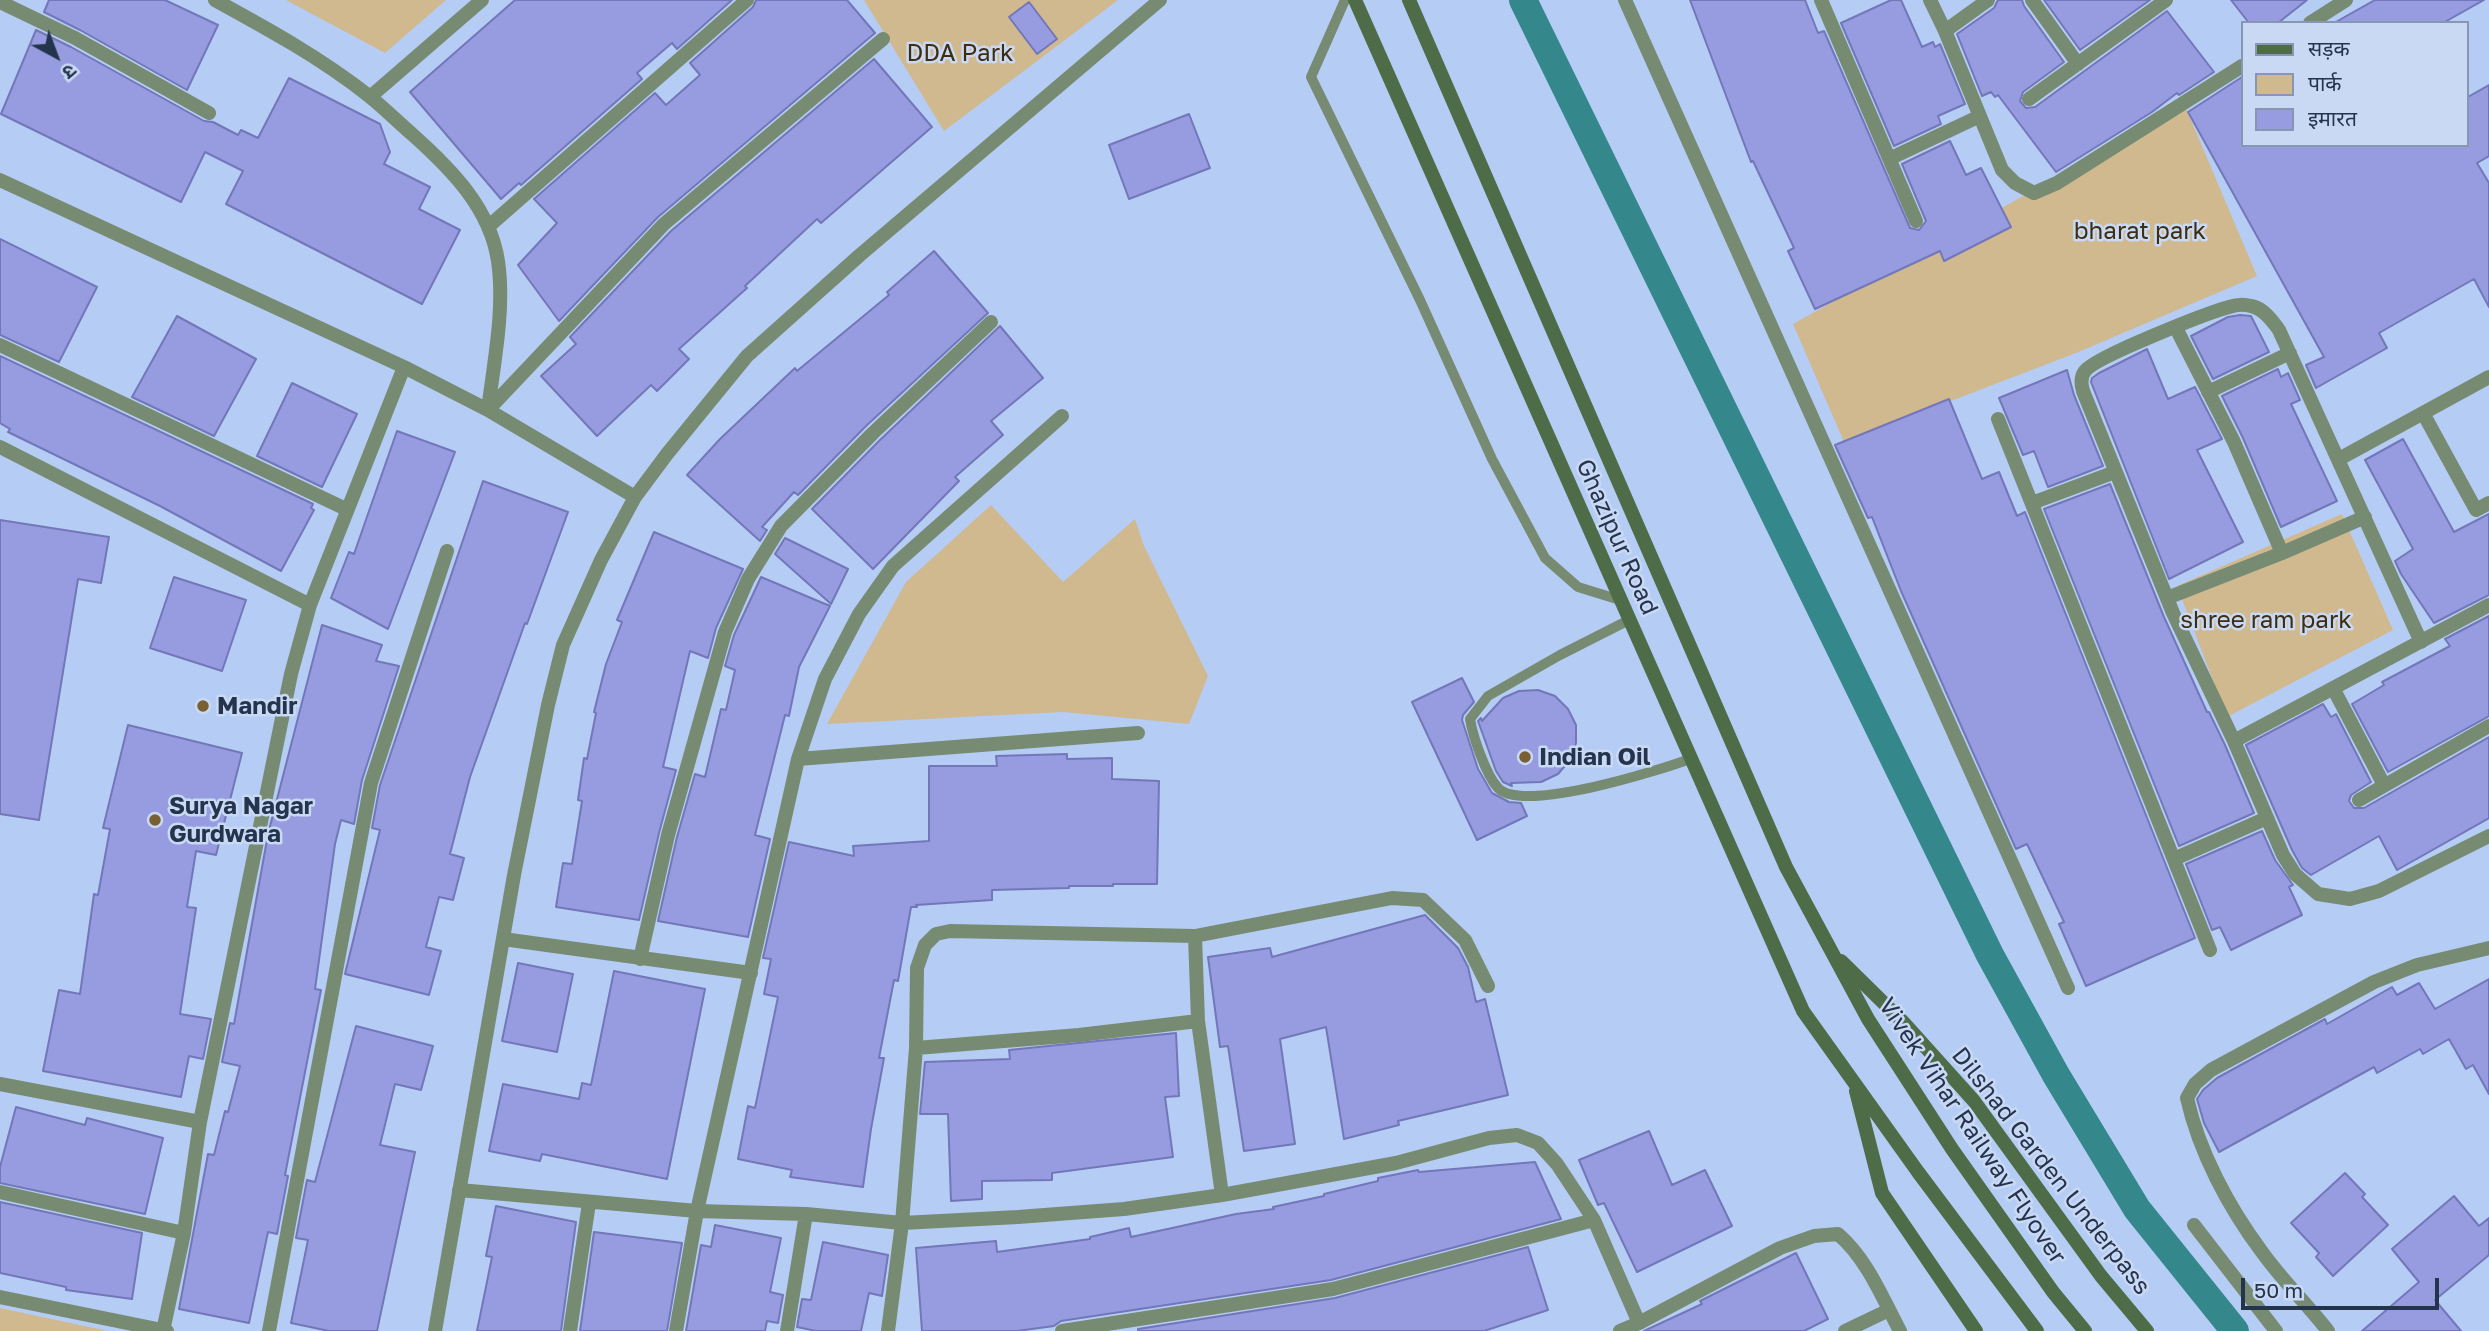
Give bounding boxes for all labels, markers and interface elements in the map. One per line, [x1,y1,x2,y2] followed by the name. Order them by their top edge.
[21,21,91,91] north arrow
[2240,21,2468,147] legend
[2308,35,2350,61] text: सड़क
[906,39,1014,67] park label: DDA Park
[58,60,82,85] text: उ
[2308,70,2342,96] text: पार्क
[2308,105,2357,131] text: इमारत
[2074,217,2206,245] park label: bharat park
[1570,455,1664,619] street label: Ghazipur Road
[2180,606,2352,634] park label: shree ram park
[217,692,297,720] place label: Mandir
[195,698,211,714] marker: Mandir
[1539,743,1651,771] place label: Indian Oil
[1517,749,1533,765] marker: Indian Oil
[169,792,313,848] place label: Surya Nagar Gurdwara
[147,812,163,828] marker: Surya Nagar Gurdwara
[1872,992,2072,1270] street label: Vivek Vihar Railway Flyover
[1946,1042,2156,1300] street label: Dilshad Garden Underpass
[2244,1264,2442,1308] scale bar
[2254,1277,2303,1303] text: 50 m

